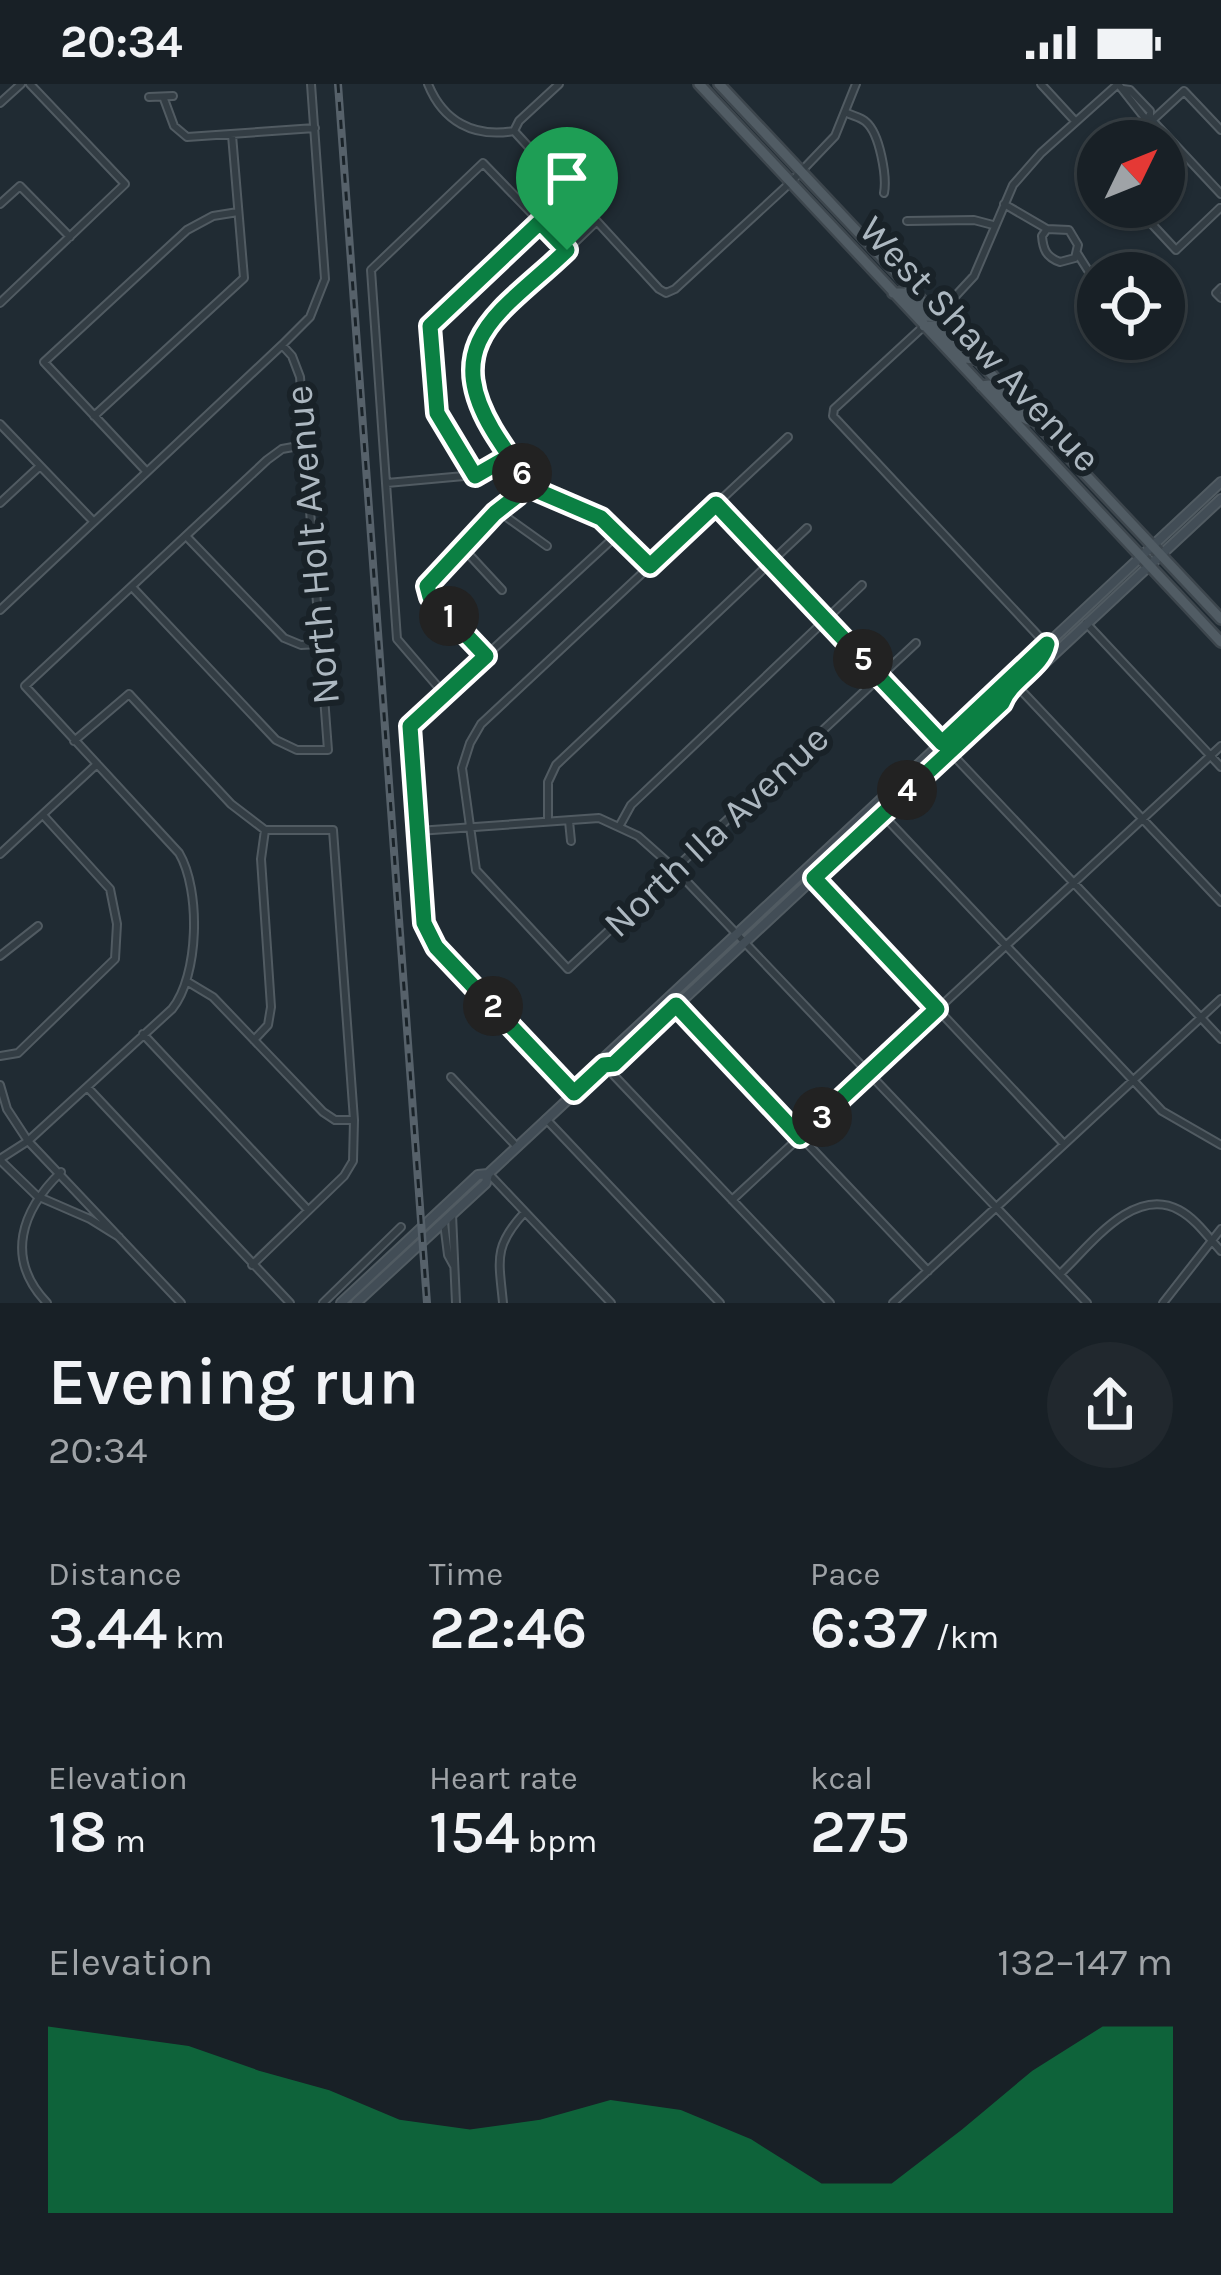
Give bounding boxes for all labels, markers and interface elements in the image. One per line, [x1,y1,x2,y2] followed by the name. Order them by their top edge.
[60,16,183,68] text: 20:34
[1077,120,1185,228] north arrow
[1077,120,1185,360] map controls
[516,127,618,250] pin
[534,145,600,211] icon: arrive
[850,207,1110,481] street label: West Shaw Avenue
[1077,252,1185,360] button: locate
[275,384,349,706] street label: North Holt Avenue
[492,443,552,503] pin: 6
[512,454,532,492] text: 6
[419,586,479,646] pin: 1
[443,597,455,635] text: 1
[833,629,893,689] pin: 5
[853,640,873,678] text: 5
[594,715,838,947] street label: North Ila Avenue
[877,760,937,820] pin: 4
[897,771,917,809] text: 4
[463,976,523,1036] pin: 2
[483,987,503,1025] text: 2
[792,1087,852,1147] pin: 3
[812,1098,832,1136] text: 3
[1047,1342,1173,1468] button: share
[48,1343,419,1421] text: Evening run
[48,1427,148,1473] text: 20:34
[48,1555,181,1593] text: Distance
[429,1555,503,1593] text: Time
[810,1555,880,1593] text: Pace
[48,1593,167,1663] text: 3.44
[429,1593,587,1663] text: 22:46
[810,1593,928,1663] text: 6:37
[167,1618,225,1656] text: km
[928,1618,999,1656] text: /km
[48,1759,188,1797] text: Elevation
[429,1759,578,1797] text: Heart rate
[810,1759,873,1797] text: kcal
[48,1797,107,1867] text: 18
[429,1797,520,1867] text: 154
[810,1797,910,1867] text: 275
[107,1822,146,1860] text: m
[520,1822,597,1860] text: bpm
[48,1939,213,1985] text: Elevation
[997,1939,1173,1985] text: 132–147 m

